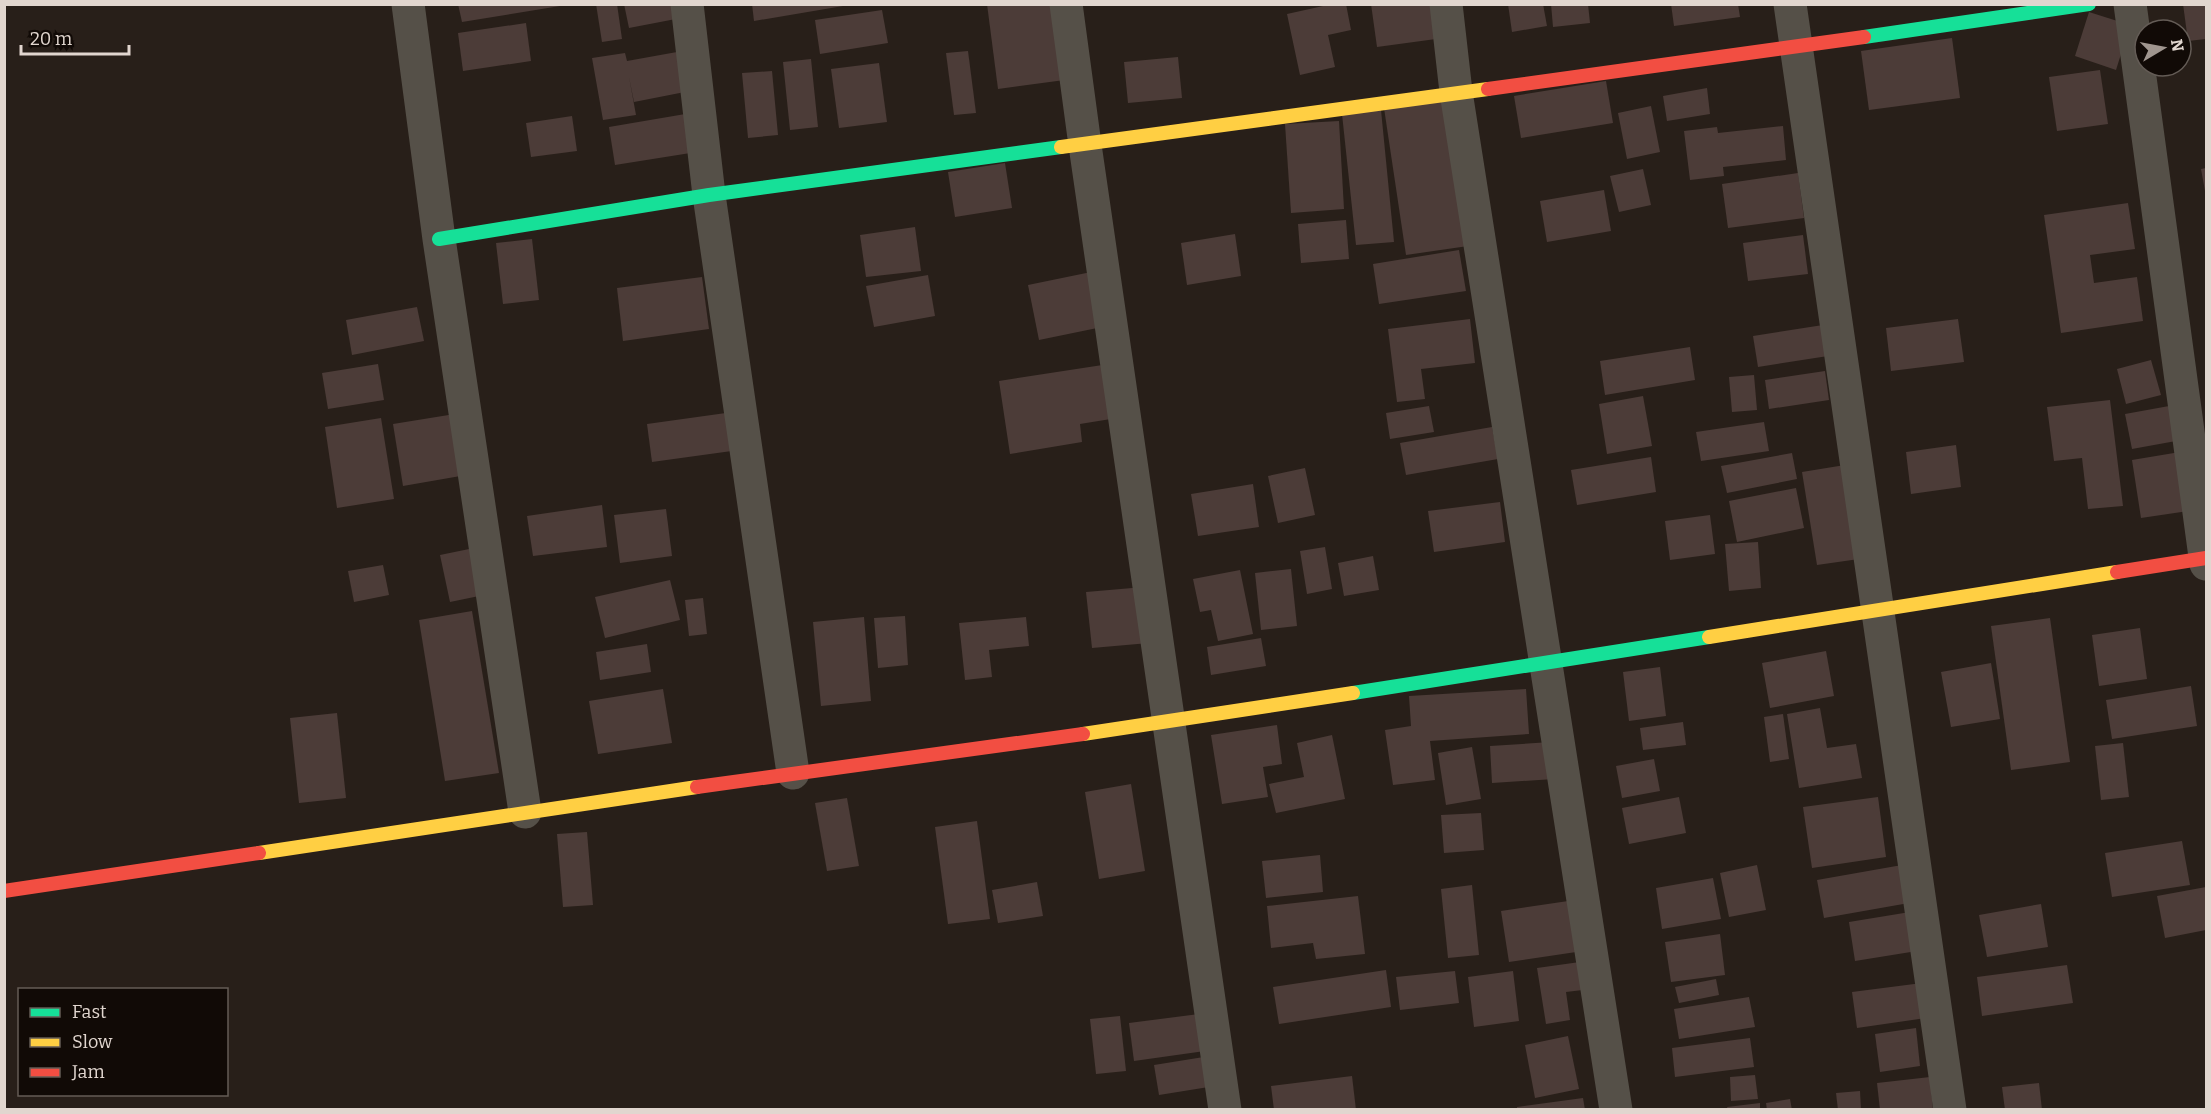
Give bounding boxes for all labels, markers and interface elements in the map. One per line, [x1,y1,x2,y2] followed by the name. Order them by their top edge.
[21,18,129,56] scale bar
[2133,18,2193,78] north arrow
[30,28,72,50] text: 20 m
[2167,38,2188,53] text: N
[18,988,228,1096] legend
[72,1001,107,1023] text: Fast
[72,1031,113,1053] text: Slow
[71,1061,105,1083] text: Jam

